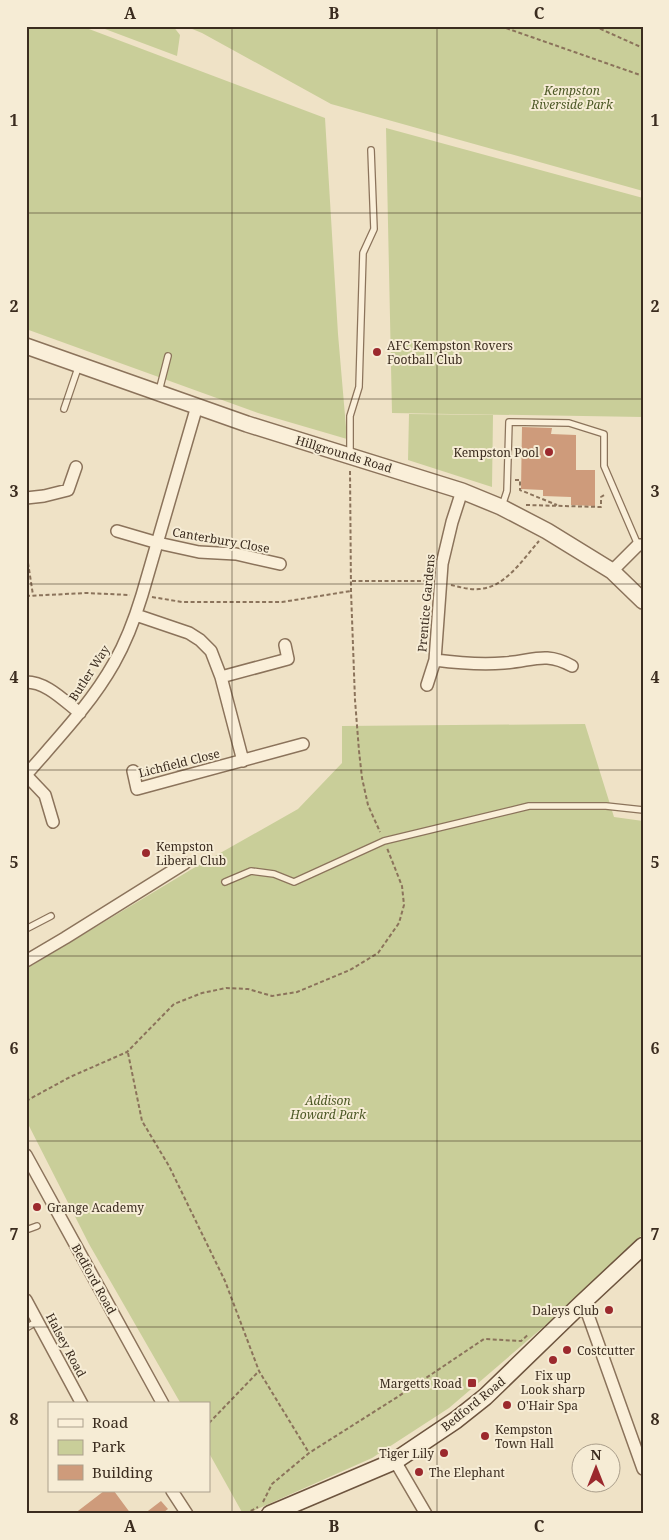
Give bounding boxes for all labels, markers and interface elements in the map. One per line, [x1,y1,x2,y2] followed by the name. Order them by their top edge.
[124,2,137,24] text: A
[329,2,340,24] text: B
[534,2,545,24] text: C
[530,82,614,113] park label: Kempston Riverside Park
[9,109,19,131] text: 1
[650,109,660,131] text: 1
[9,295,19,317] text: 2
[650,295,660,317] text: 2
[387,337,513,368] place label: AFC Kempston Rovers Football Club
[371,346,383,358] marker: AFC Kempston Rovers Football Club
[294,431,395,477] street label: Hillgrounds Road
[453,444,539,461] place label: Kempston Pool
[543,446,555,458] marker: Kempston Pool
[9,480,19,502] text: 3
[650,480,660,502] text: 3
[171,523,271,557] street label: Canterbury Close
[413,553,439,653] street label: Prentice Gardens
[65,642,114,704] street label: Butler Way
[9,666,19,688] text: 4
[650,666,660,688] text: 4
[137,745,221,781] street label: Lichfield Close
[156,838,226,869] place label: Kempston Liberal Club
[140,847,152,859] marker: Kempston Liberal Club
[9,851,19,873] text: 5
[650,851,660,873] text: 5
[9,1037,19,1059] text: 6
[650,1037,660,1059] text: 6
[289,1092,367,1123] park label: Addison Howard Park
[47,1199,144,1216] place label: Grange Academy
[31,1201,43,1213] marker: Grange Academy
[9,1223,19,1245] text: 7
[650,1223,660,1245] text: 7
[68,1241,121,1318] street label: Bedford Road
[532,1302,599,1319] place label: Daleys Club
[603,1304,615,1316] marker: Daleys Club
[42,1310,90,1381] street label: Halsey Road
[577,1342,635,1359] place label: Costcutter
[561,1344,573,1356] marker: Costcutter
[547,1354,559,1366] marker: Fix up Look sharp
[521,1367,585,1398] place label: Fix up Look sharp
[437,1372,509,1435] street label: Bedford Road
[380,1375,463,1392] place label: Margetts Road
[466,1377,478,1389] marker: Margetts Road
[517,1397,578,1414] place label: O'Hair Spa
[501,1399,513,1411] marker: O'Hair Spa
[48,1402,210,1492] legend
[9,1408,19,1430] text: 8
[650,1408,660,1430] text: 8
[92,1412,128,1432] text: Road
[495,1421,554,1452] place label: Kempston Town Hall
[479,1430,491,1442] marker: Kempston Town Hall
[92,1436,126,1456] text: Park
[572,1442,622,1492] north arrow
[379,1445,434,1462] place label: Tiger Lily
[590,1445,602,1464] text: N
[438,1447,450,1459] marker: Tiger Lily
[92,1462,153,1482] text: Building
[429,1464,505,1481] place label: The Elephant
[413,1466,425,1478] marker: The Elephant
[124,1515,137,1537] text: A
[329,1515,340,1537] text: B
[534,1515,545,1537] text: C

